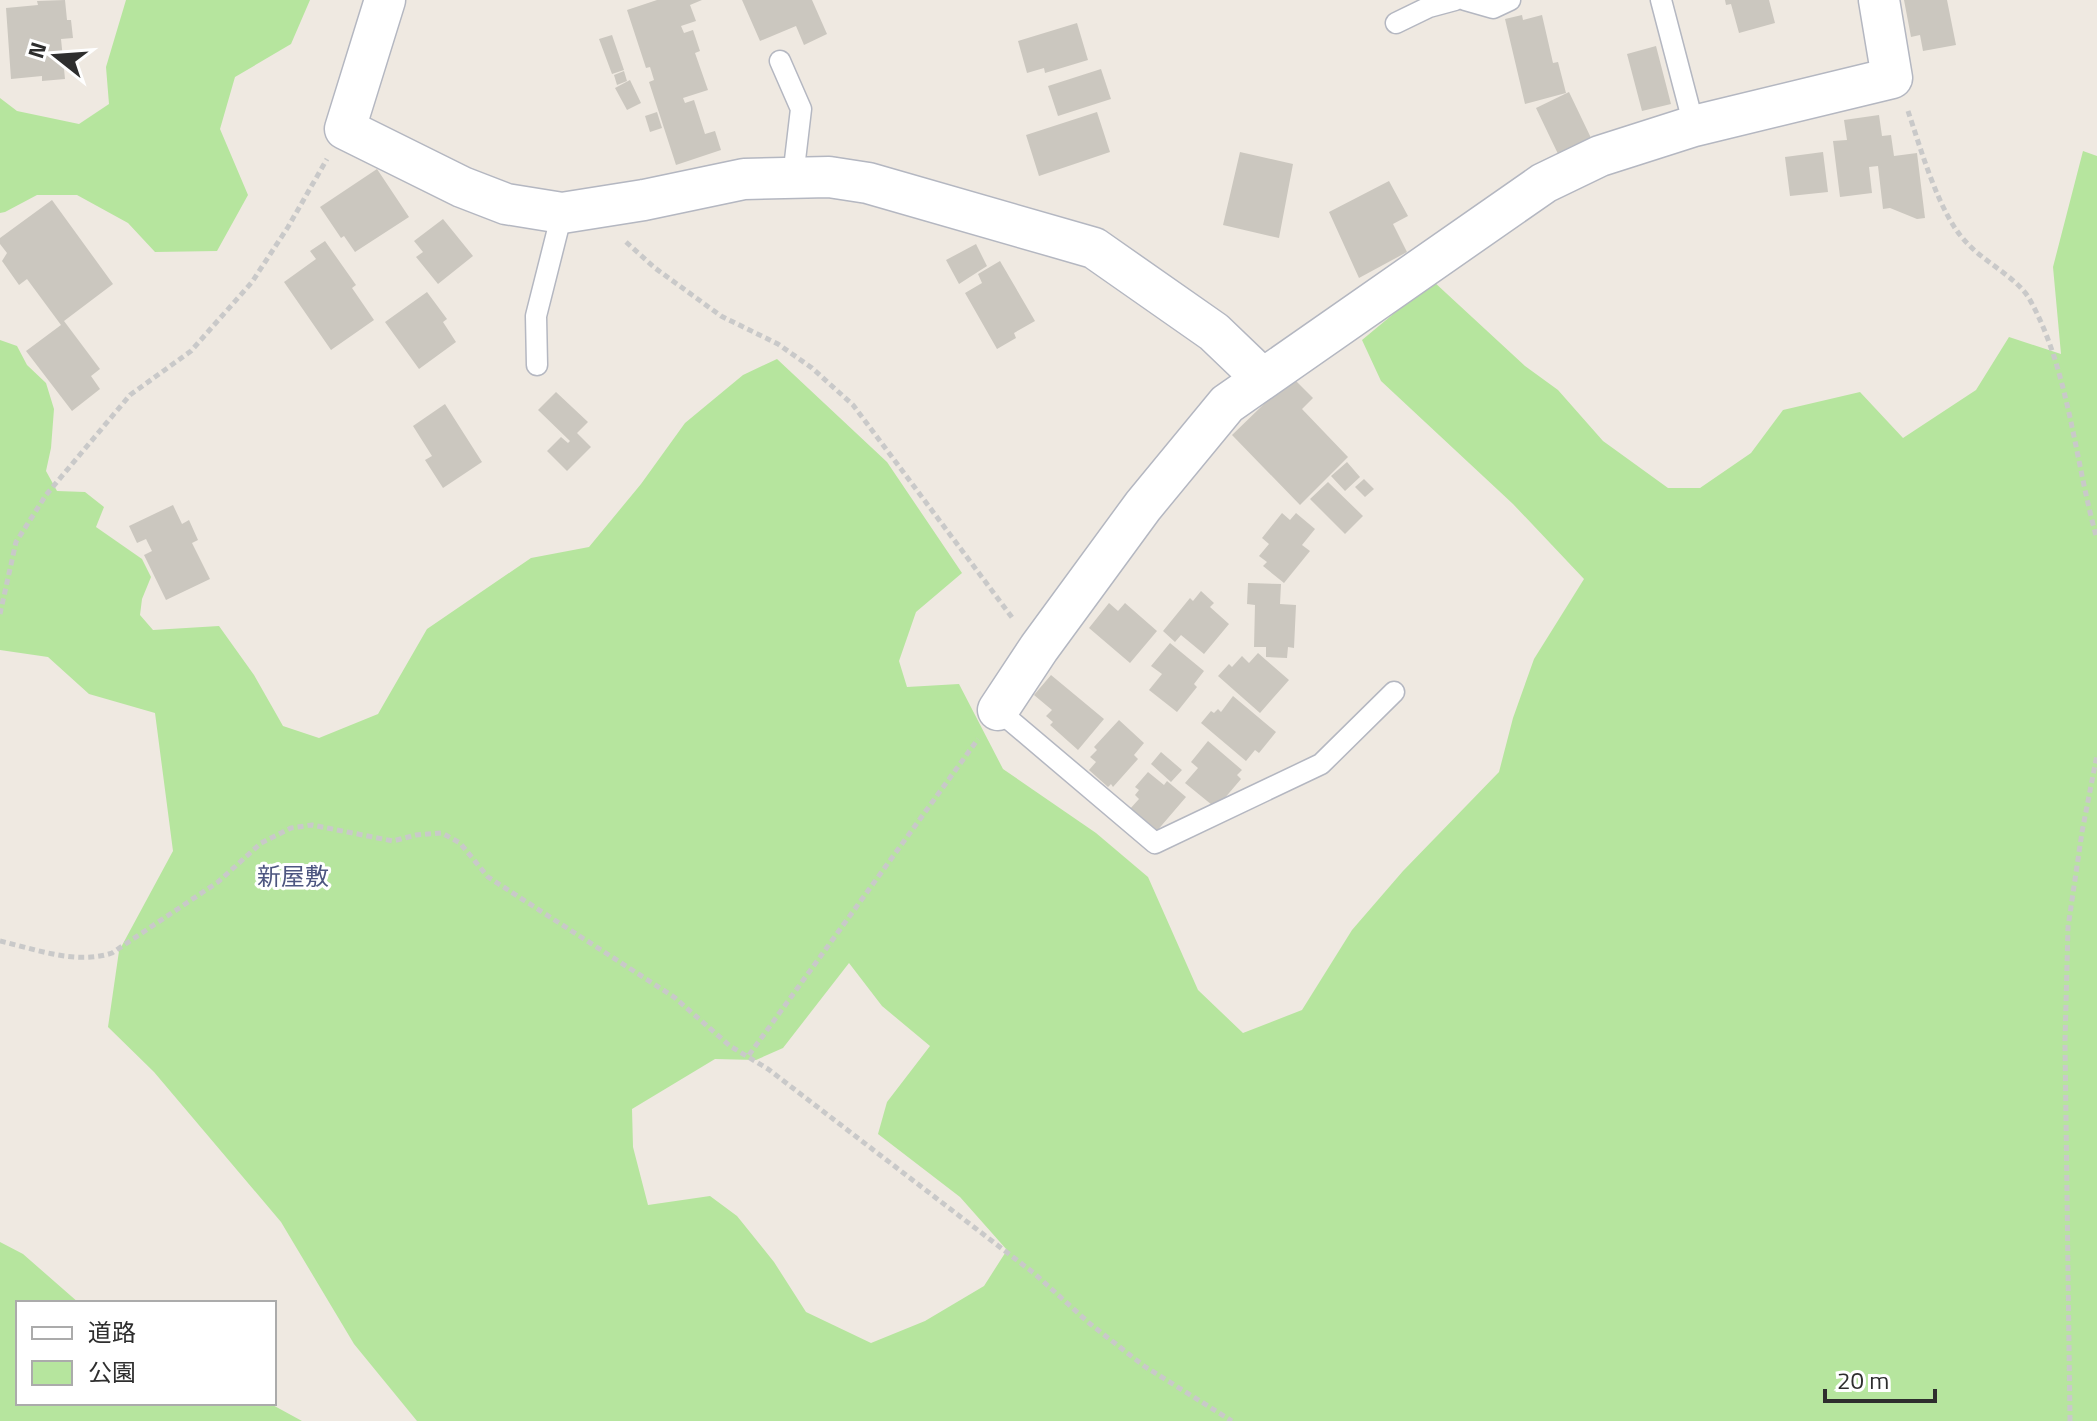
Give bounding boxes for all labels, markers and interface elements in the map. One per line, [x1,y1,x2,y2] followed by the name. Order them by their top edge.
[16,16,96,96] north arrow
[18,38,55,62] text: N
[257,858,329,894] district label: 新屋敷
[16,1301,276,1405] legend
[88,1314,136,1350] text: 道路
[1825,1353,1935,1403] scale bar
[88,1354,136,1390] text: 公園
[1837,1362,1889,1398] text: 20 m

